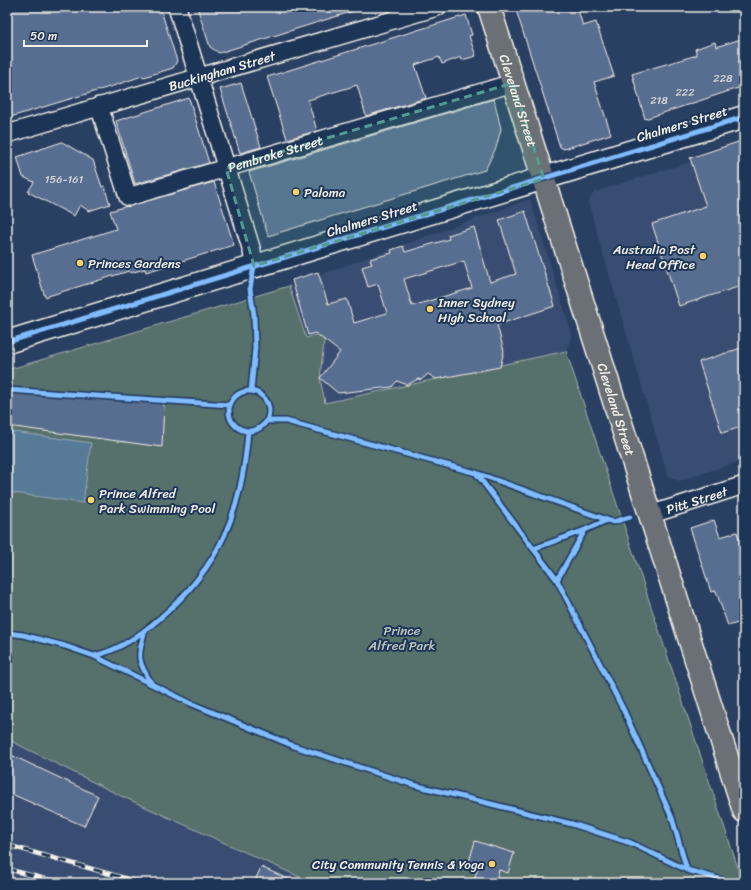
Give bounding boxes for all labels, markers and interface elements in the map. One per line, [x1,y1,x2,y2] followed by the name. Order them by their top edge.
[24,22,147,48] scale bar
[30,25,57,47] text: 50 m
[166,44,279,97] street label: Buckingham Street
[493,51,544,150] street label: Cleveland Street
[713,69,733,88] house number: 228
[675,83,695,102] house number: 222
[650,91,668,110] house number: 218
[634,99,731,149] street label: Chalmers Street
[225,128,326,178] street label: Pembroke Street
[45,170,84,189] house number: 156-161
[304,181,346,204] place label: Paloma
[291,187,301,197] marker: Paloma
[324,194,421,244] street label: Chalmers Street
[612,238,696,276] place label: Australia Post Head Office
[698,251,708,261] marker: Australia Post Head Office
[88,252,181,275] place label: Princes Gardens
[75,258,85,268] marker: Princes Gardens
[437,291,515,329] place label: Inner Sydney High School
[425,304,435,314] marker: Inner Sydney High School
[591,360,642,459] street label: Cleveland Street
[663,479,731,520] street label: Pitt Street
[99,482,215,520] place label: Prince Alfred Park Swimming Pool
[86,495,96,505] marker: Prince Alfred Park Swimming Pool
[368,619,435,657] park label: Prince Alfred Park
[312,853,484,876] place label: City Community Tennis & Yoga
[487,859,497,869] marker: City Community Tennis & Yoga

